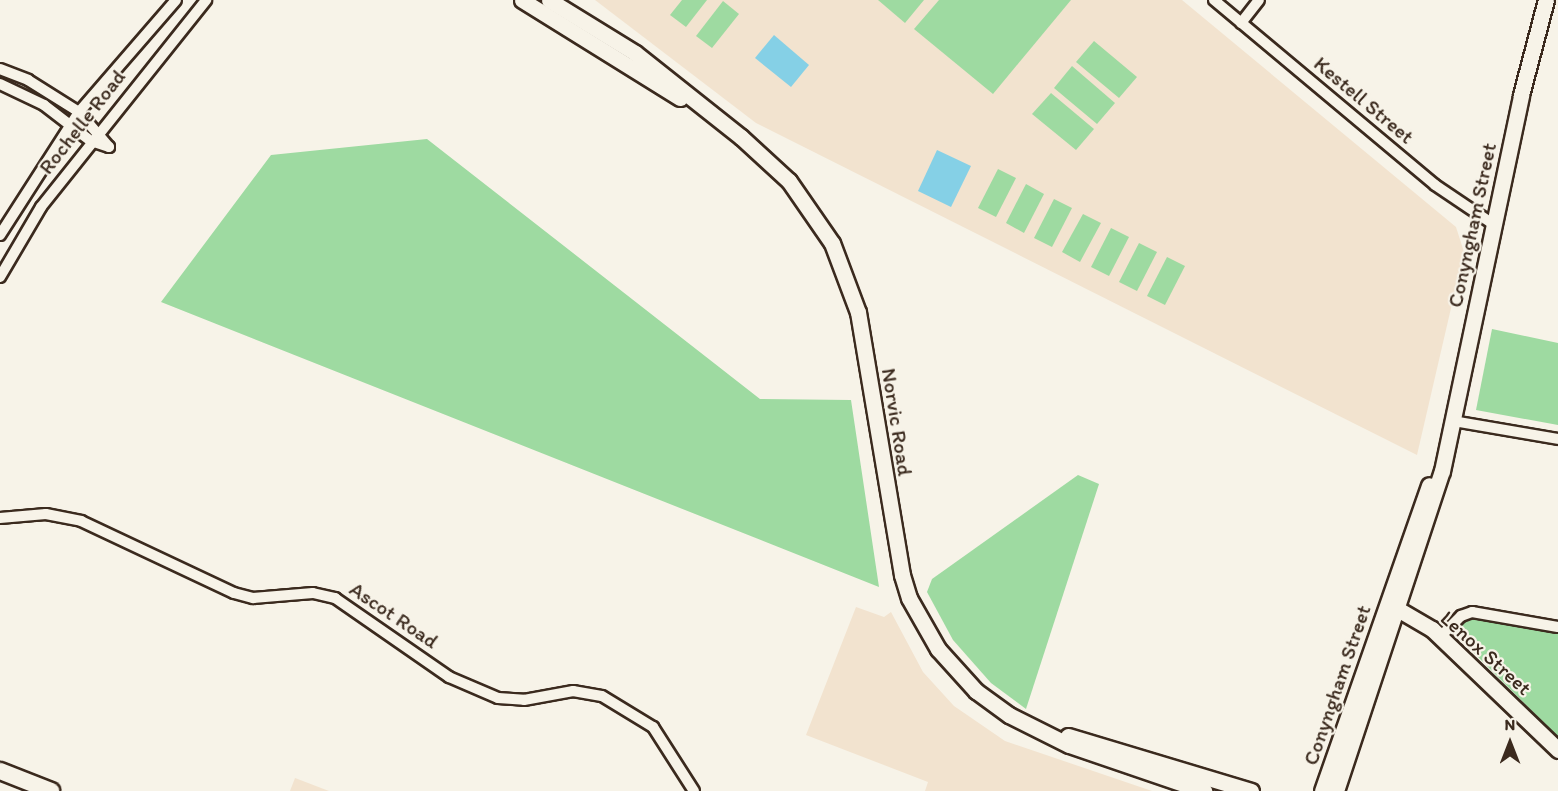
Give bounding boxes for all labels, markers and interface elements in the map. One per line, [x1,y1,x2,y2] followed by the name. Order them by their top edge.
[1309,51,1419,149] street label: Kestell Street
[33,65,131,179] street label: Rochelle Road
[1442,140,1502,310] street label: Conyngham Street
[876,367,918,477] street label: Norvic Road
[345,576,443,654] street label: Ascot Road
[1298,602,1376,768] street label: Conyngham Street
[1435,606,1537,700] street label: Lenox Street
[1480,713,1540,773] north arrow
[1505,715,1515,734] text: N

